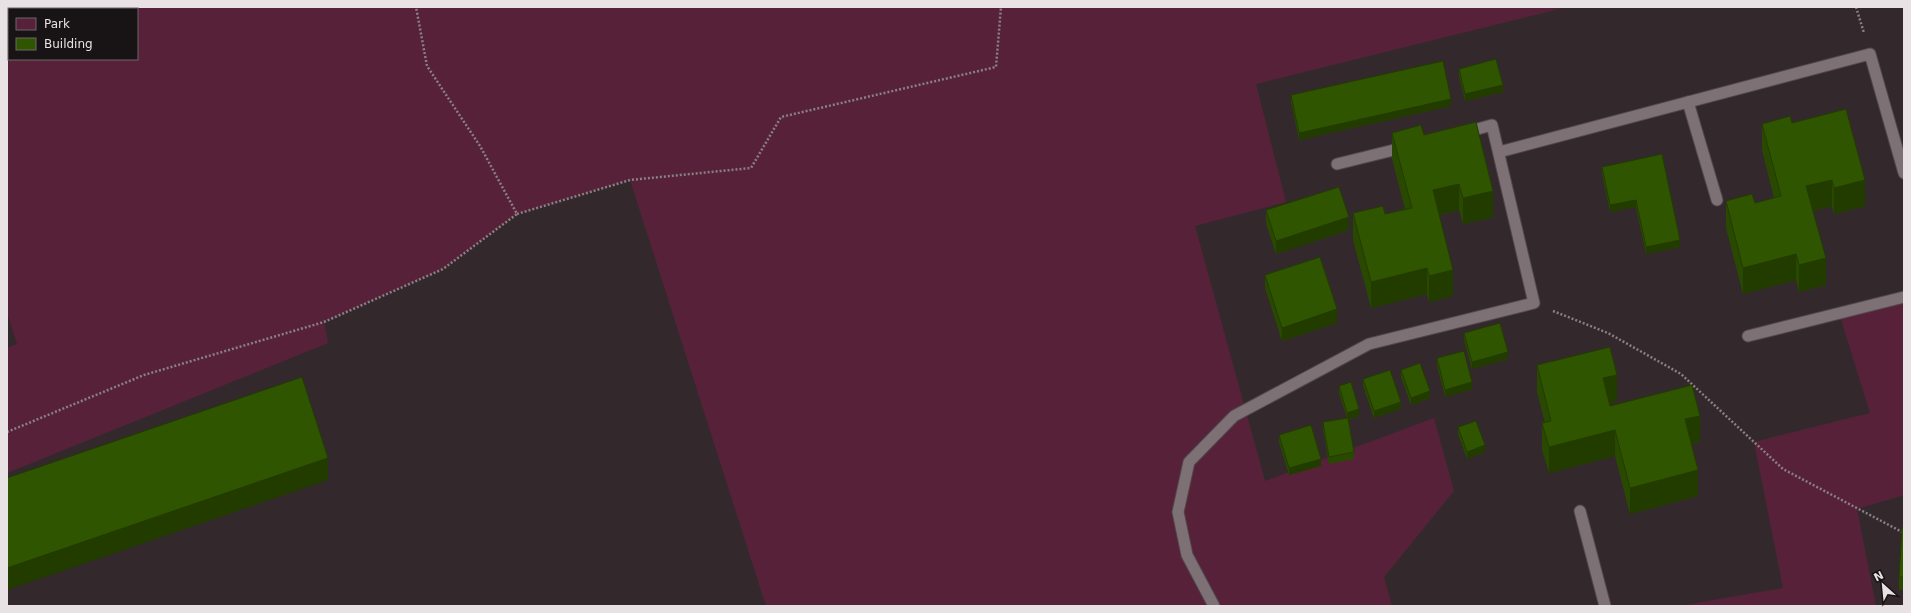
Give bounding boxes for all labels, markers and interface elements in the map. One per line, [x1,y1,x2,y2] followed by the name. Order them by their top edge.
[8,8,138,60] legend
[44,17,70,31] text: Park
[44,37,93,51] text: Building
[1863,565,1903,605] north arrow
[1872,569,1886,584] text: N

